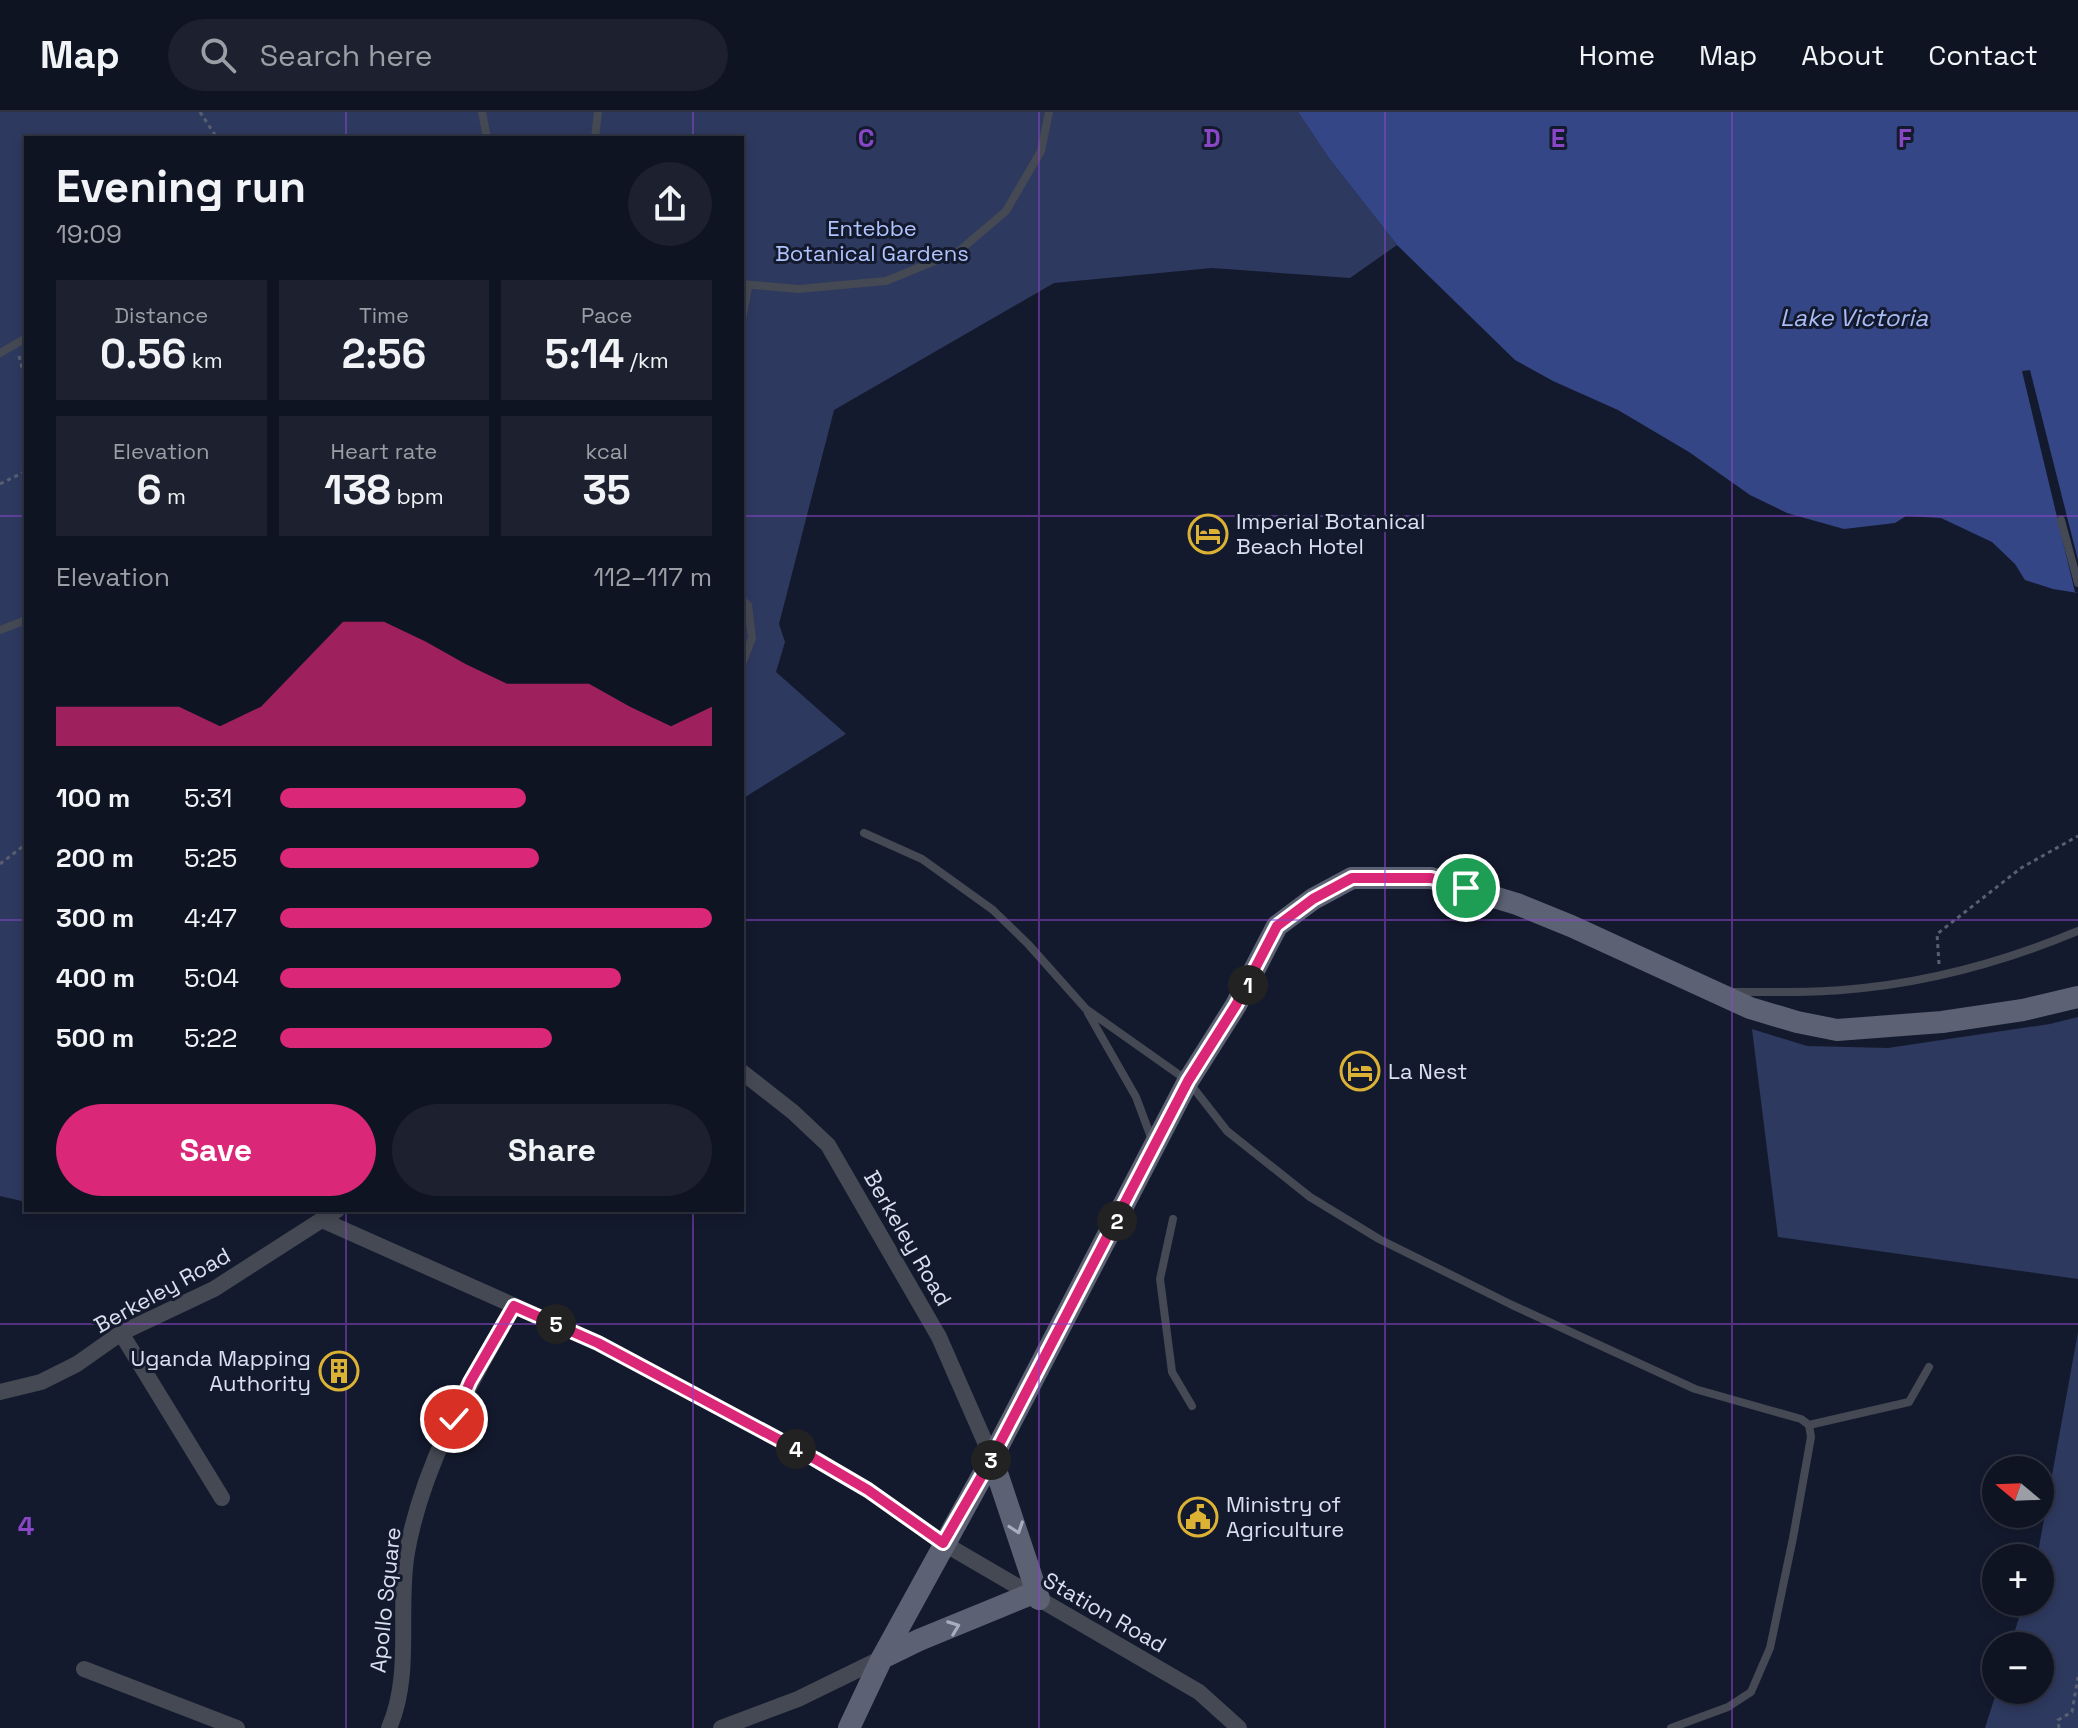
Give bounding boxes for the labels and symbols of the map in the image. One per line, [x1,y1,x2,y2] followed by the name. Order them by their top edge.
[858,121,874,155] text: C
[1203,121,1221,155] text: D
[1551,121,1565,155] text: E
[1898,121,1912,155] text: F
[775,214,969,267] park label: Entebbe Botanical Gardens
[1780,302,1928,333] water label: Lake Victoria
[1236,507,1425,560] place label: Imperial Botanical Beach Hotel
[1187,513,1229,555] hotel icon: Imperial Botanical Beach Hotel
[1432,854,1500,922] pin
[1228,965,1268,1005] pin: 1
[1339,1050,1381,1092] hotel icon: La Nest
[1388,1057,1467,1085] place label: La Nest
[858,1165,958,1311] street label: Berkeley Road
[1097,1201,1137,1241] pin: 2
[89,1241,235,1339] street label: Berkeley Road
[536,1304,576,1344] pin: 5
[131,1344,311,1397] place label: Uganda Mapping Authority
[318,1350,360,1392] building icon: Uganda Mapping Authority
[420,1385,488,1453] pin
[776,1429,816,1469] pin: 4
[971,1440,1011,1480] pin: 3
[1982,1456,2054,1528] north arrow
[1226,1490,1344,1543] place label: Ministry of Agriculture
[1177,1496,1219,1538] public building icon: Ministry of Agriculture
[18,1509,34,1543] text: 4
[1008,1520,1024,1534] one-way arrow
[363,1526,407,1674] street label: Apollo Square
[1038,1565,1172,1659] street label: Station Road
[946,1620,960,1637] one-way arrow

